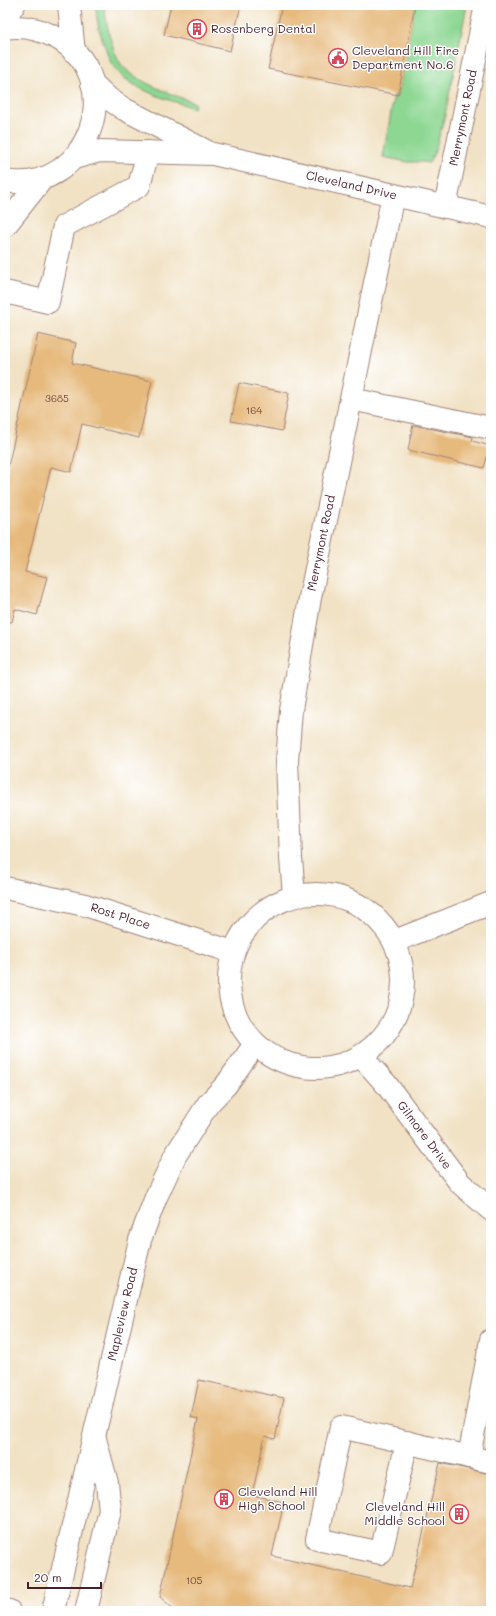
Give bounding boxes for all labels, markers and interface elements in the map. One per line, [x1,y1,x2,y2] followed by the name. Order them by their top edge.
[186,18,208,40] building icon: Rosenberg Dental
[211,20,316,36] place label: Rosenberg Dental
[352,42,459,72] place label: Cleveland Hill Fire Department No.6
[327,47,349,69] public building icon: Cleveland Hill Fire Department No.6
[445,68,480,167] street label: Merrymont Road
[305,166,399,203] street label: Cleveland Drive
[45,391,69,405] house number: 3685
[246,403,262,417] house number: 164
[303,493,338,592] street label: Merrymont Road
[89,898,153,932] street label: Rost Place
[394,1097,456,1172] street label: Gilmore Drive
[103,1265,140,1362] street label: Mapleview Road
[238,1483,318,1513] place label: Cleveland Hill High School
[213,1488,235,1510] building icon: Cleveland Hill High School
[364,1498,445,1528] place label: Cleveland Hill Middle School
[448,1503,470,1525] building icon: Cleveland Hill Middle School
[28,1564,101,1590] scale bar
[34,1569,62,1585] text: 20 m
[186,1573,202,1587] house number: 105

